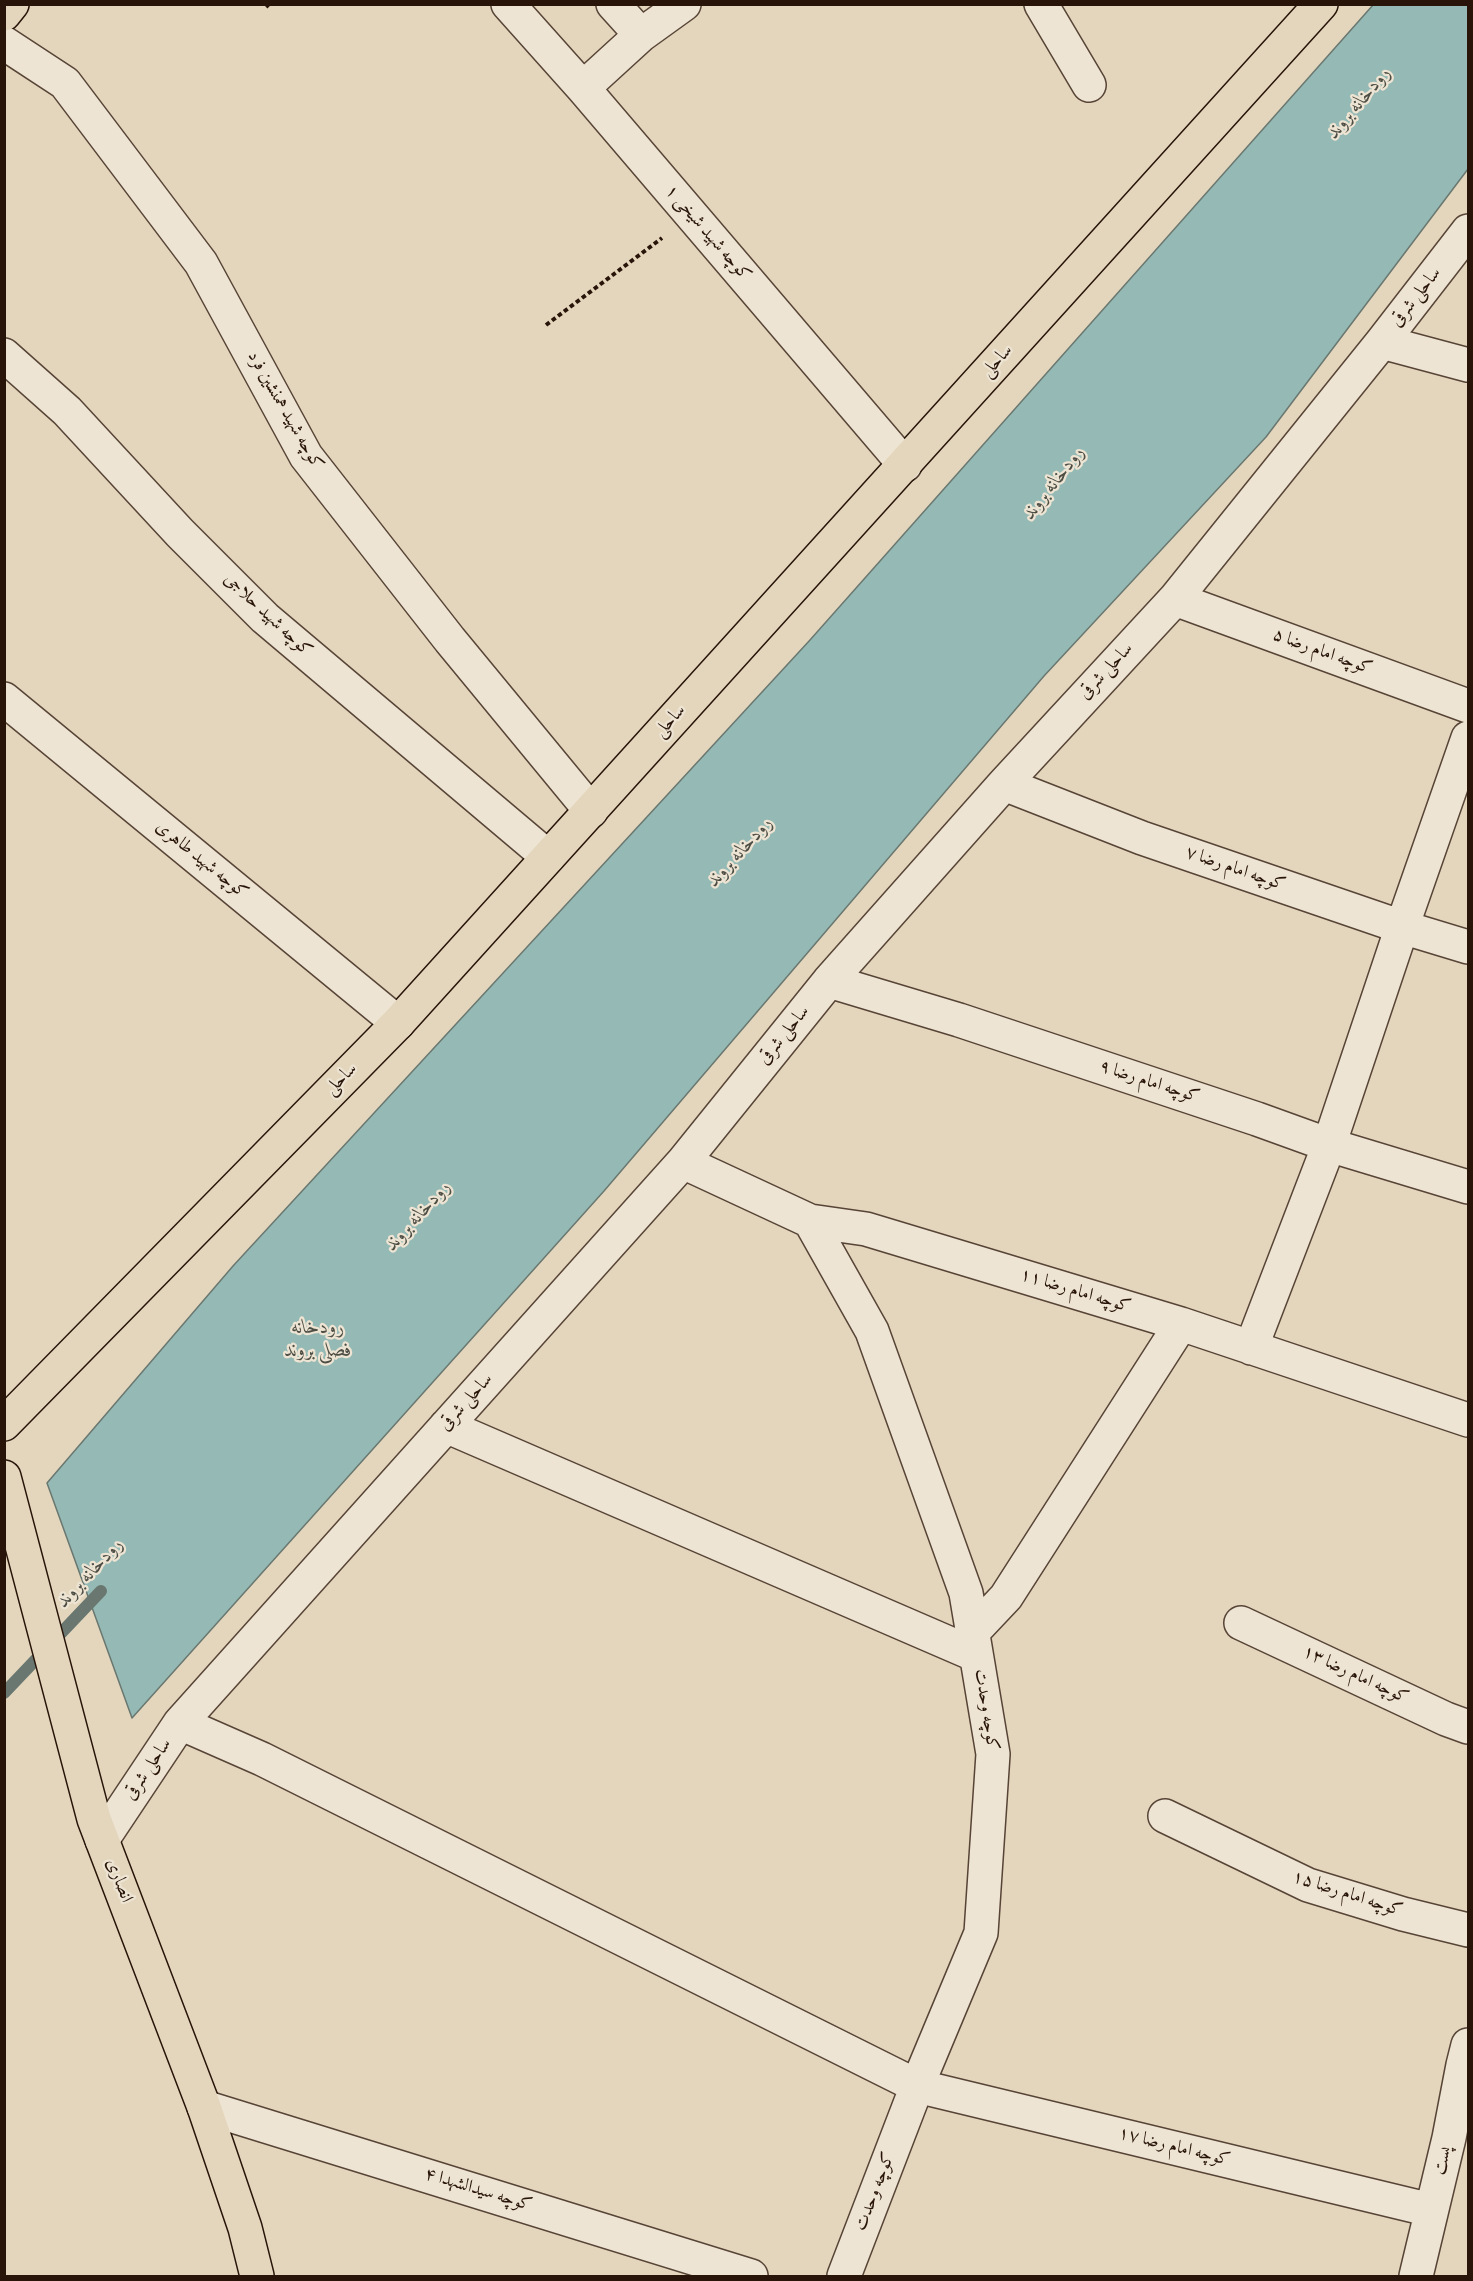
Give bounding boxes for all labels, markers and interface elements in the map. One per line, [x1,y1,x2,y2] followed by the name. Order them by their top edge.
[1323,63,1397,145] water label: رودخانه بروند
[659,181,755,287] street label: کوچه شهید شیخی ۱
[1387,264,1447,332] street label: ساحلی شرقی
[978,341,1018,383] street label: ساحلی
[241,348,327,474] street label: کوچه شهید همنشین فرد
[1019,442,1091,526] water label: رودخانه بروند
[218,569,316,663] street label: کوچه شهید حلاجی
[1269,625,1375,681] street label: کوچه امام رضا ۵
[1075,639,1139,705] street label: ساحلی شرقی
[651,701,691,743] street label: ساحلی
[703,813,779,893] water label: رودخانه بروند
[150,817,252,905] street label: کوچه شهید طاهری
[1182,843,1288,897] street label: کوچه امام رضا ۷
[755,1002,815,1070] street label: ساحلی شرقی
[1096,1057,1202,1109] street label: کوچه امام رضا ۹
[321,1059,363,1101] street label: ساحلی
[381,1177,457,1257] water label: رودخانه بروند
[1017,1265,1133,1319] street label: کوچه امام رضا ۱۱
[284,1317,352,1364] water label: رودخانه فصلی بروند
[436,1370,498,1436] street label: ساحلی شرقی
[52,1534,130,1614] water label: رودخانه بروند
[1298,1642,1412,1710] street label: کوچه امام رضا ۱۳
[968,1667,1002,1753] street label: کوچه وحدت
[121,1735,177,1805] street label: ساحلی شرقی
[100,1856,136,1906] street label: انصاری
[1289,1867,1405,1923] street label: کوچه امام رضا ۱۵
[1116,2124,1232,2172] street label: کوچه امام رضا ۱۷
[1430,2144,1458,2178] street label: پست
[851,2150,901,2234] street label: کوچه وحدت
[422,2164,534,2218] street label: کوچه سیدالشهدا ۴

